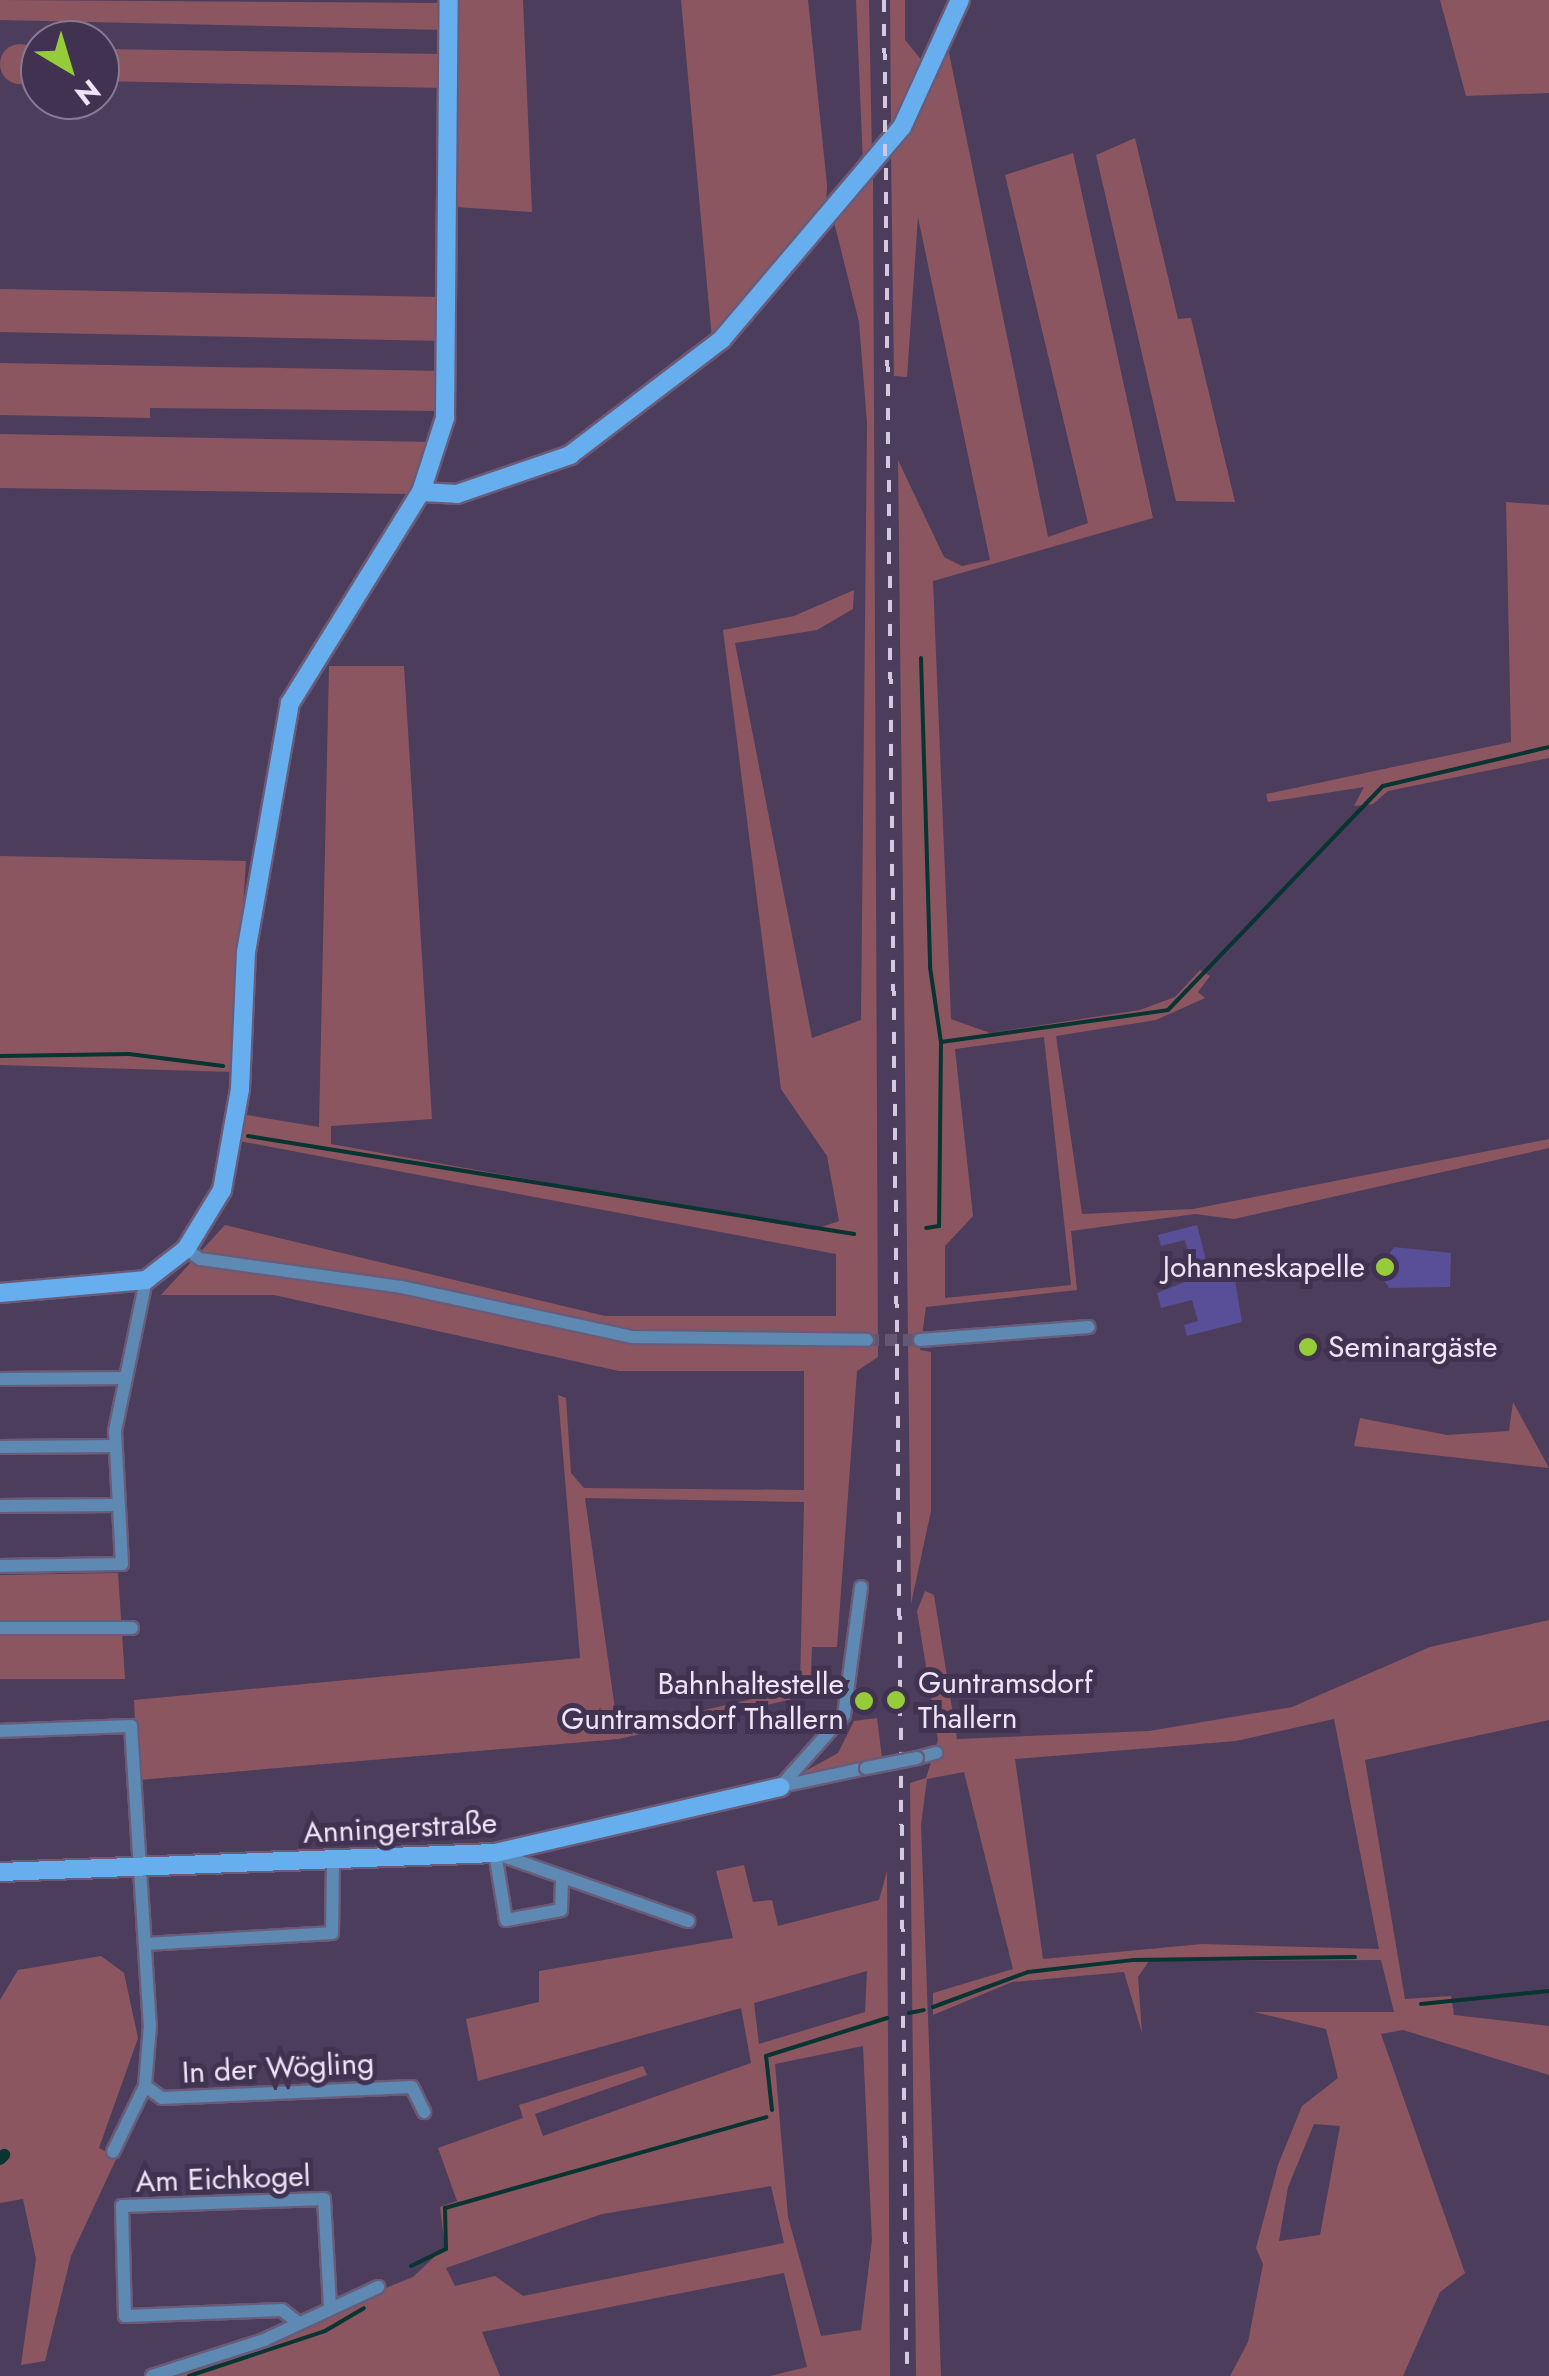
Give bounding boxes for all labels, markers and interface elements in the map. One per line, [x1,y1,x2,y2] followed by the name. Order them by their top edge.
[20,20,120,120] north arrow
[66,69,109,115] text: N
[1163,1249,1365,1285] place label: Johanneskapelle
[1374,1256,1396,1278] marker: Johanneskapelle
[1328,1329,1497,1365] place label: Seminargäste
[1297,1336,1319,1358] marker: Seminargäste
[918,1665,1093,1736] place label: Guntramsdorf Thallern
[561,1666,844,1736] place label: Bahnhaltestelle Guntramsdorf Thallern
[883,1687,909,1713] marker: Guntramsdorf Thallern
[853,1690,875,1712] marker: Bahnhaltestelle Guntramsdorf Thallern
[302,1805,498,1851] street label: Anningerstraße
[181,2045,375,2091] street label: In der Wögling
[135,2158,311,2200] street label: Am Eichkogel

